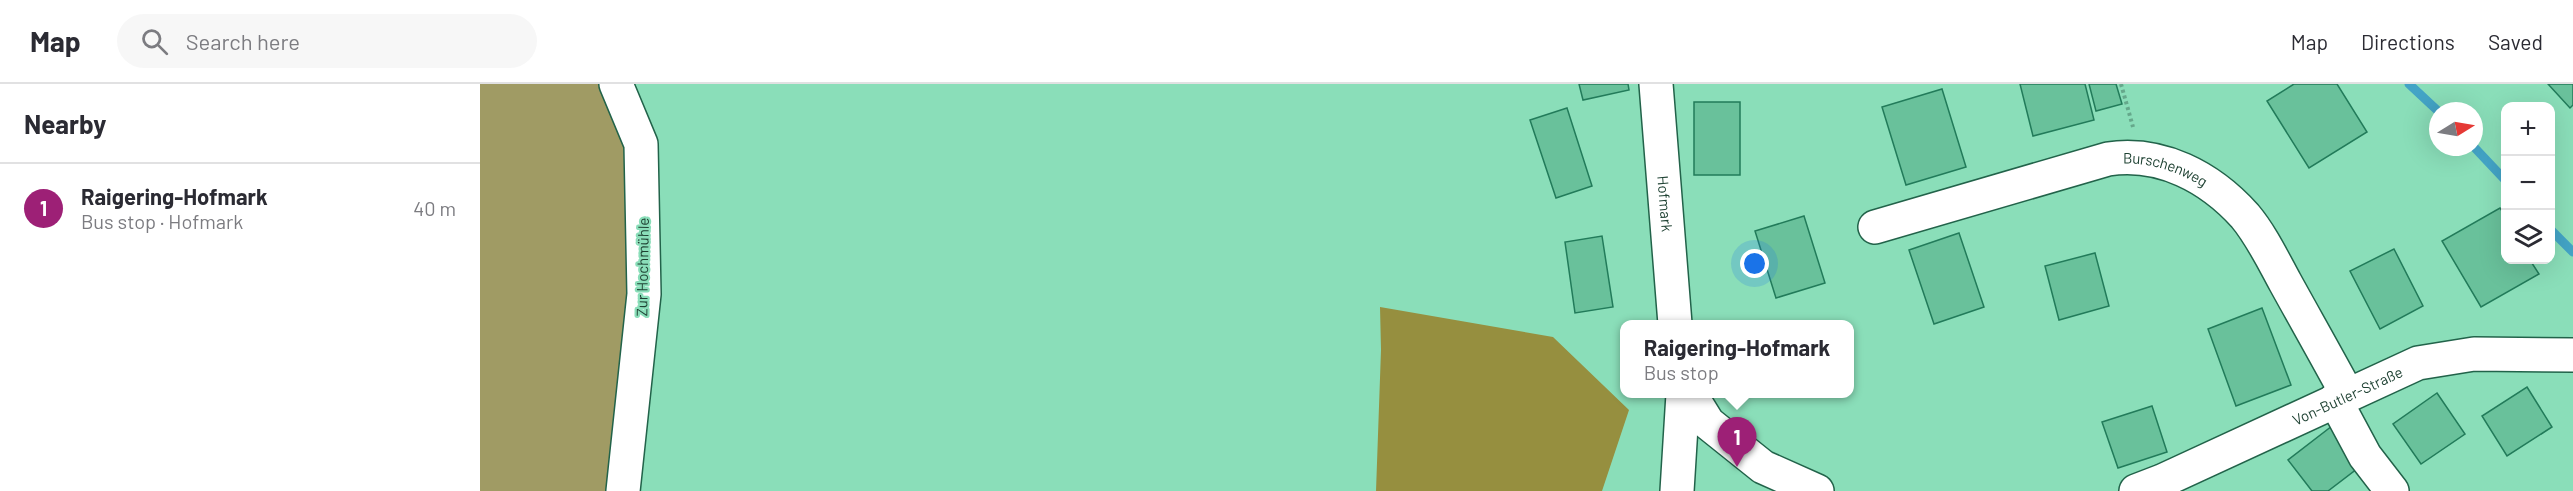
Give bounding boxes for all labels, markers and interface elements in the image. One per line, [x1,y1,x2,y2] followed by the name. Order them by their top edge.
[117,14,537,68] search box
[30,24,81,58] text: Map
[138,25,171,58] icon: search
[186,28,300,54] text: Search here
[2291,29,2328,54] text: Map
[2361,29,2455,54] text: Directions
[2488,29,2543,54] text: Saved
[2429,102,2483,156] north arrow
[2501,102,2555,264] map controls
[2501,102,2555,156] button: +
[24,108,106,139] text: Nearby
[2123,149,2211,190] street label: Burschenweg
[2501,156,2555,210] button: −
[1654,175,1677,233] street label: Hofmark
[81,183,268,209] text: Raigering-Hofmark
[40,196,47,220] text: 1
[413,196,456,220] text: 40 m
[81,209,243,233] text: Bus stop · Hofmark
[2501,210,2555,264] button: layers
[632,218,652,316] street label: Zur Hochmühle
[1740,249,1769,278] your location
[1620,320,1854,398] popup
[1644,334,1830,360] text: Raigering-Hofmark
[1644,360,1719,384] text: Bus stop
[2289,362,2405,429] street label: Von-Butler-Straße
[1718,418,1756,467] pin: 1

